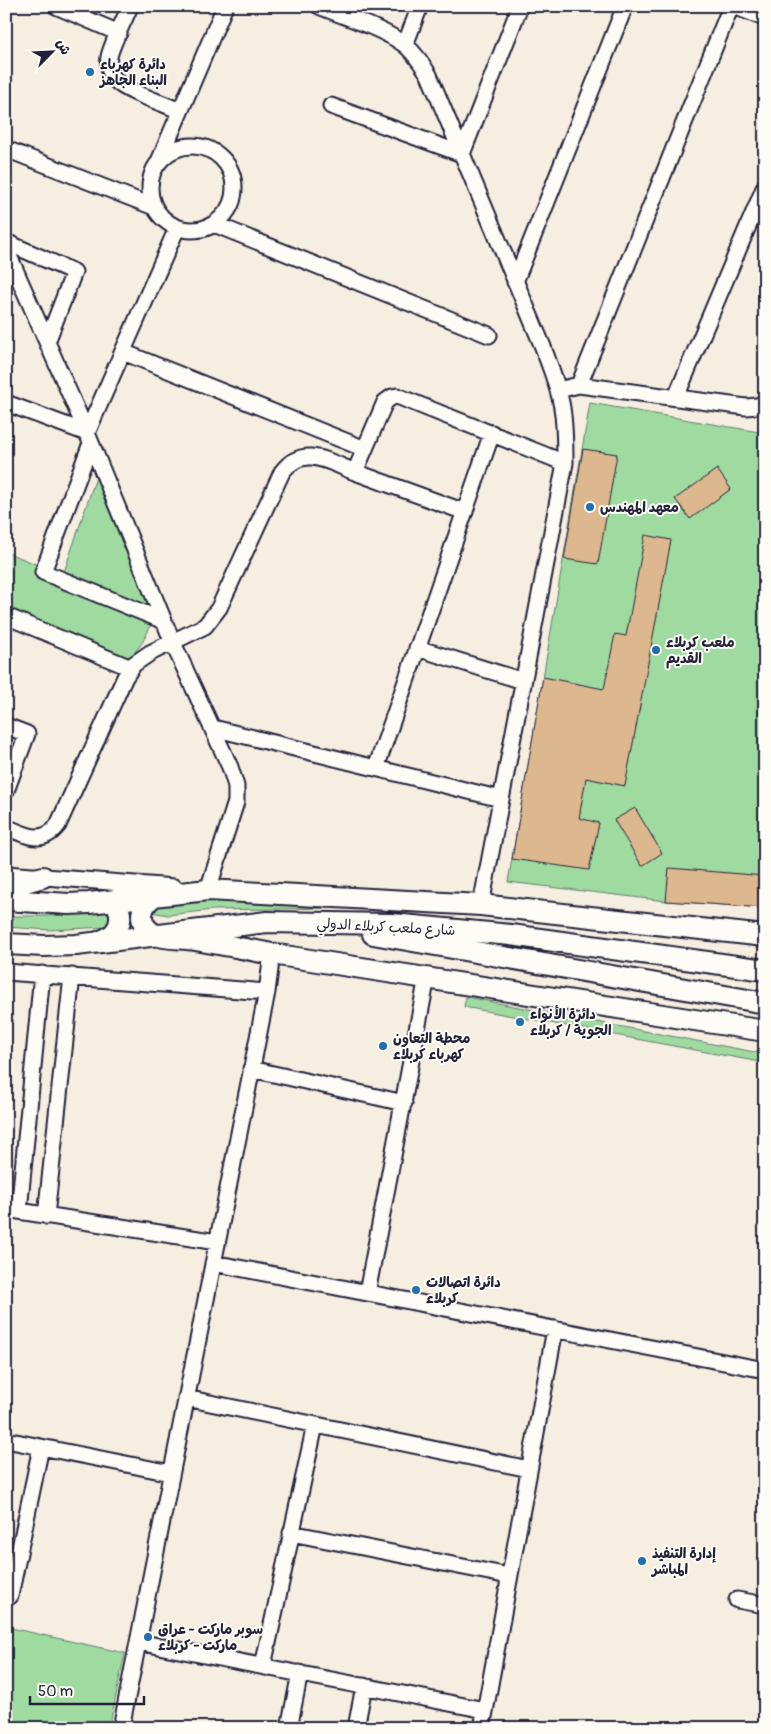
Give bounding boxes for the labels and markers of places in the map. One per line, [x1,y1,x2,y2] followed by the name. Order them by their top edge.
[98,56,167,89] place label: دائرة كهرباء البناء الجاهز
[84,66,96,78] marker: دائرة كهرباء البناء الجاهز
[600,499,679,516] place label: معهد المهندس
[584,501,596,513] marker: معهد المهندس
[666,634,735,669] place label: ملعب كربلاء القديم
[650,644,662,656] marker: ملعب كربلاء القديم
[530,1004,612,1039] place label: دائرة الأنواء الجوية / كربلاء
[514,1016,526,1028] marker: دائرة الأنواء الجوية / كربلاء
[393,1030,470,1063] place label: محطة التعاون كهرباء كربلاء
[377,1040,389,1052] marker: محطة التعاون كهرباء كربلاء
[426,1274,501,1307] place label: دائرة اتصالات كربلاء
[410,1284,422,1296] marker: دائرة اتصالات كربلاء
[650,1545,716,1578] place label: إدارة التنفيذ المباشر
[636,1555,648,1567] marker: إدارة التنفيذ المباشر
[158,1621,263,1654] place label: سوبر ماركت - عراق ماركت - كربلاء
[142,1631,154,1643] marker: سوبر ماركت - عراق ماركت - كربلاء

